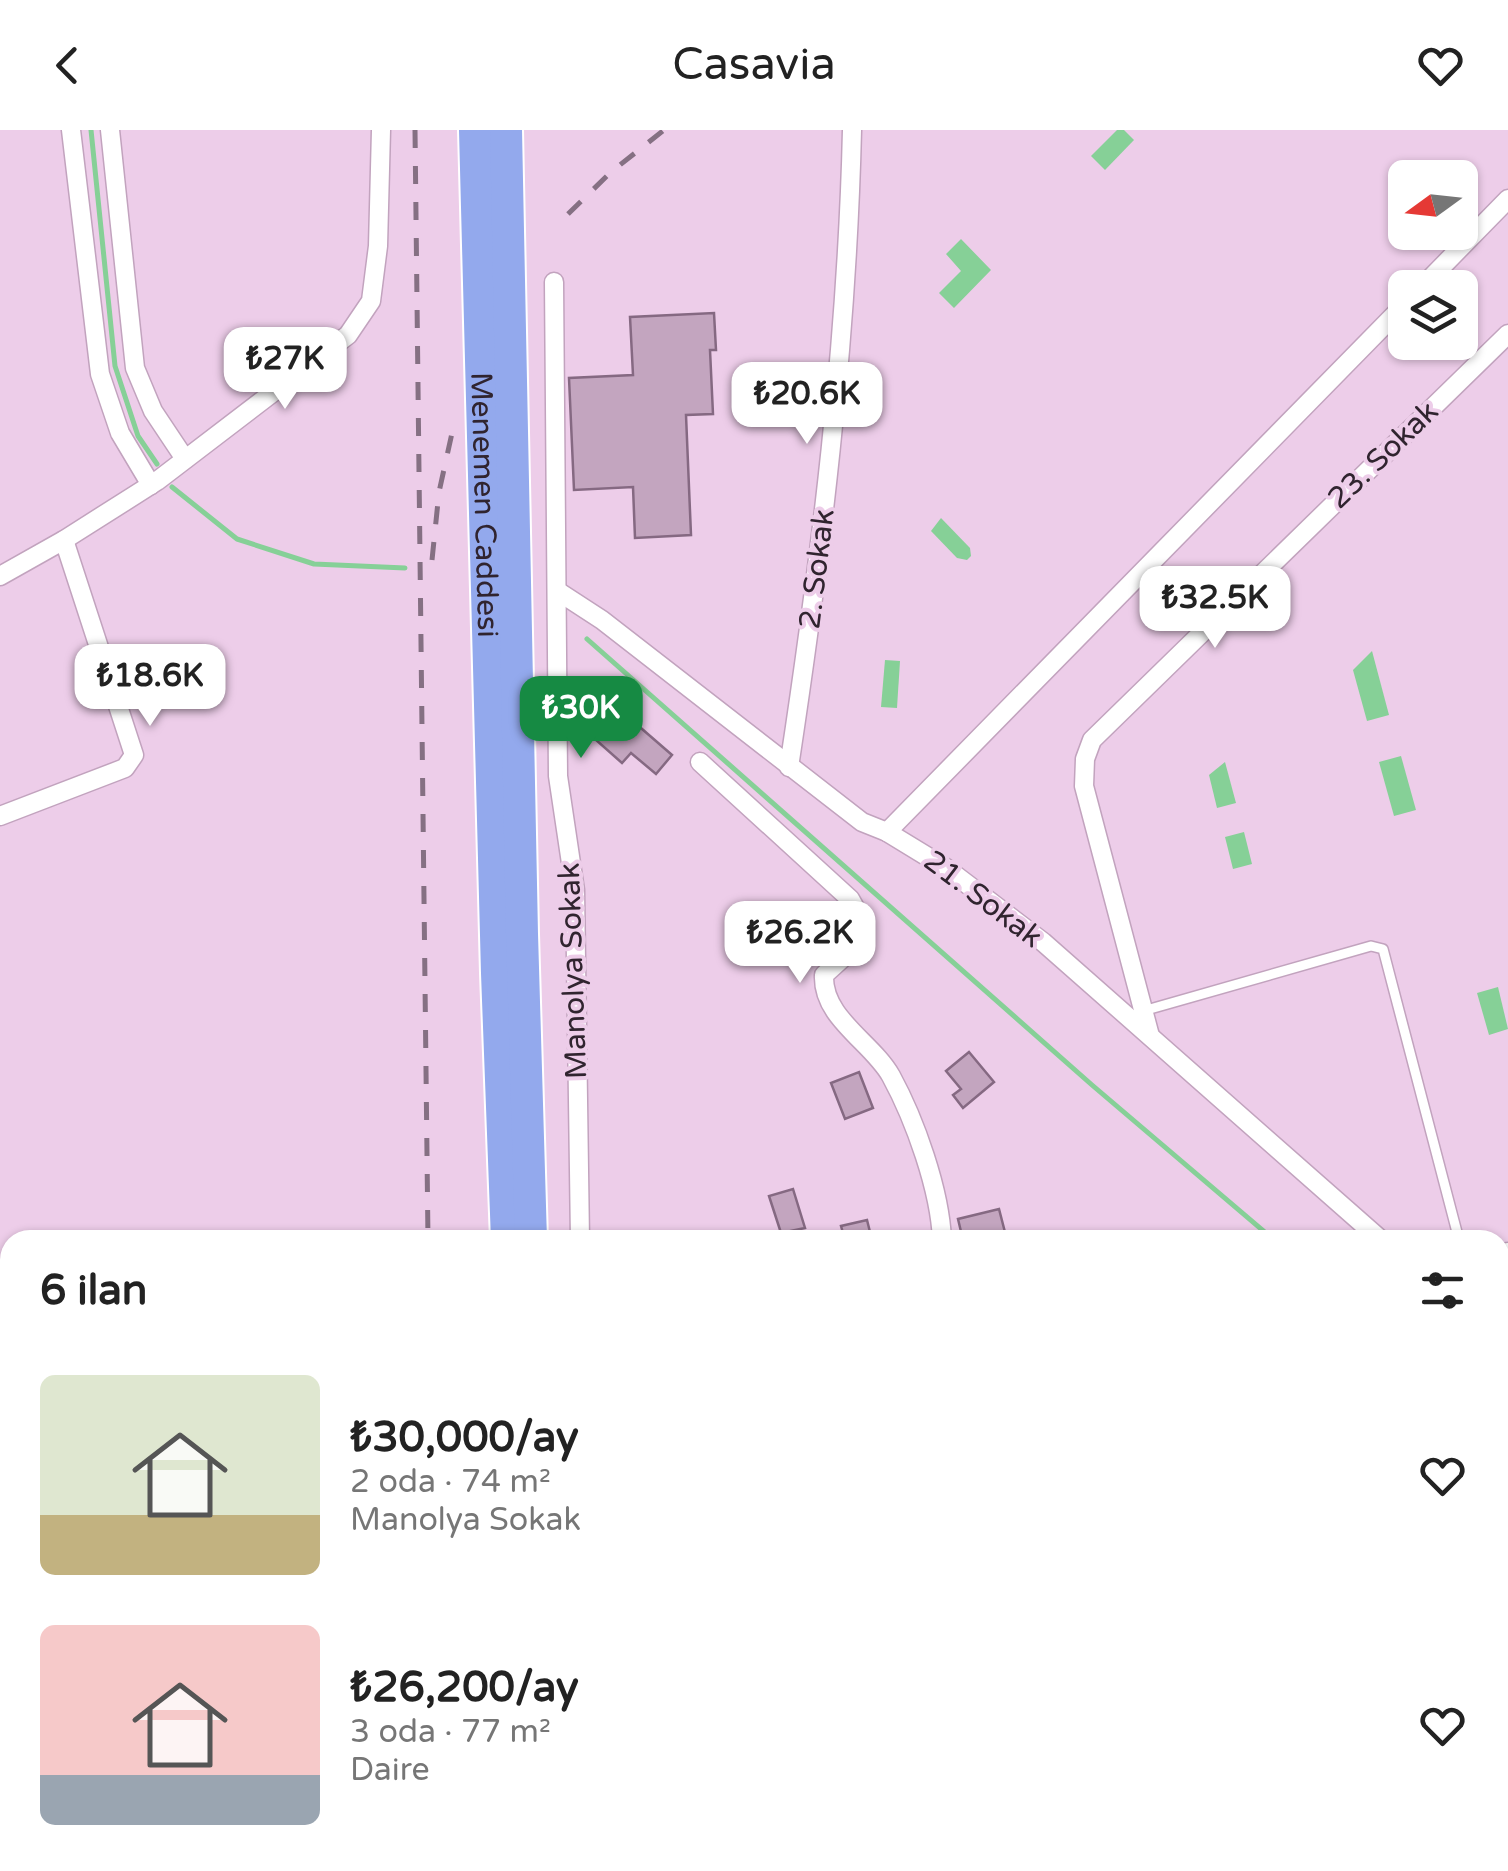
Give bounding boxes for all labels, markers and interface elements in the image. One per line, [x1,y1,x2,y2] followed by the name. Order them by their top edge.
[40,38,95,93] icon: back
[672,38,836,92] text: Casavia
[1413,38,1468,93] icon: heart
[1388,160,1478,250] north arrow
[1388,160,1478,360] map controls
[1388,270,1478,360] button: layers
[226,327,344,412] pin: ₺27K
[246,340,324,378] text: ₺27K
[726,362,888,447] pin: ₺20.6K
[463,371,507,638] street label: Menemen Caddesi
[754,375,860,413] text: ₺20.6K
[1320,393,1446,517] street label: 23. Sokak
[791,507,843,631] street label: 2. Sokak
[1134,566,1296,651] pin: ₺32.5K
[1162,579,1268,617] text: ₺32.5K
[69,644,231,729] pin: ₺18.6K
[97,657,203,695] text: ₺18.6K
[522,676,640,761] pin: ₺30K
[542,689,620,727] text: ₺30K
[916,842,1050,956] street label: 21. Sokak
[551,862,595,1080] street label: Manolya Sokak
[719,901,881,986] pin: ₺26.2K
[747,914,853,952] text: ₺26.2K
[1415,1263,1470,1318] icon: filters
[40,1265,147,1316] text: 6 ilan
[350,1412,579,1463] text: ₺30,000/ay
[120,1415,240,1535] icon: home
[1415,1448,1470,1503] icon: heart
[350,1463,551,1501] text: 2 oda · 74 m²
[350,1501,581,1539] text: Manolya Sokak
[350,1662,579,1713] text: ₺26,200/ay
[120,1665,240,1785] icon: home
[1415,1698,1470,1753] icon: heart
[350,1713,551,1751] text: 3 oda · 77 m²
[350,1751,430,1789] text: Daire

